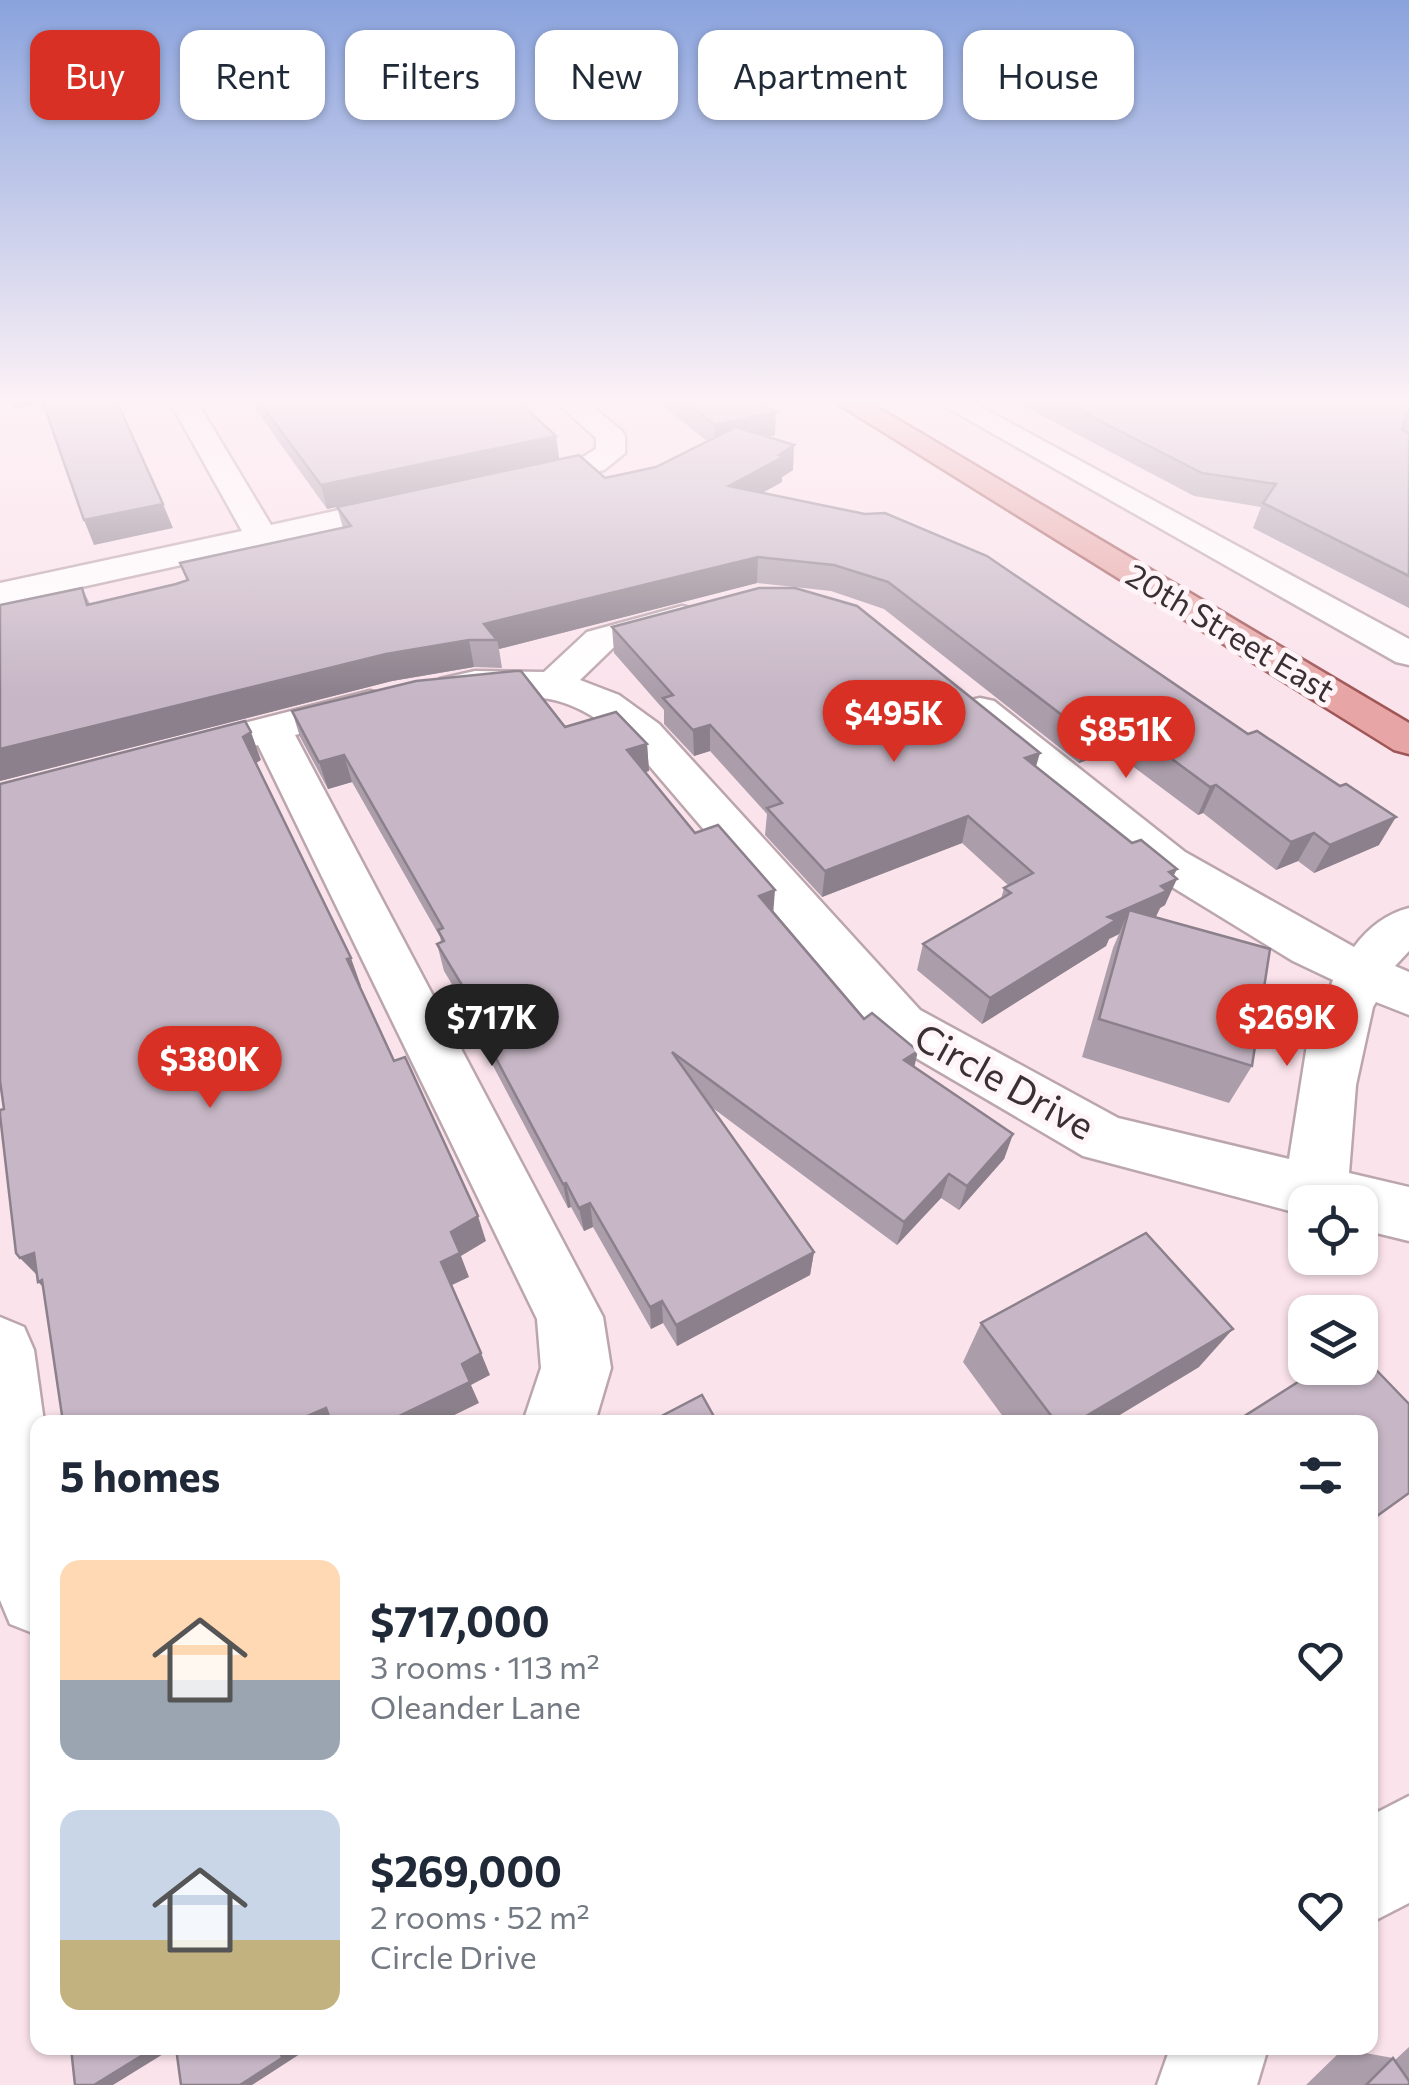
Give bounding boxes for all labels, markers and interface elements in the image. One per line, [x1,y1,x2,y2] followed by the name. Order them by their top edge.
[30,30,160,120] chip: Buy
[180,30,325,120] chip: Rent
[345,30,515,120] chip: Filters
[535,30,678,120] chip: New
[698,30,943,120] chip: Apartment
[963,30,1134,120] chip: House
[1120,553,1342,709] street label: 20th Street East
[824,680,964,765] pin: $495K
[845,692,943,732] text: $495K
[1056,696,1196,781] pin: $851K
[1079,708,1173,748] text: $851K
[422,984,562,1069] pin: $717K
[1217,984,1357,1069] pin: $269K
[447,996,537,1036] text: $717K
[1238,996,1336,1036] text: $269K
[907,1011,1103,1148] street label: Circle Drive
[140,1026,280,1111] pin: $380K
[160,1038,260,1078] text: $380K
[1288,1185,1378,1385] map controls
[1288,1185,1378,1275] button: locate
[1288,1295,1378,1385] button: layers
[1293,1448,1348,1503] icon: filters
[60,1449,220,1501] text: 5 homes
[370,1594,550,1646] text: $717,000
[140,1600,260,1720] icon: home
[1293,1633,1348,1688] icon: heart
[370,1646,600,1686] text: 3 rooms · 113 m²
[370,1686,581,1726] text: Oleander Lane
[370,1844,562,1896] text: $269,000
[140,1850,260,1970] icon: home
[1293,1883,1348,1938] icon: heart
[370,1896,590,1936] text: 2 rooms · 52 m²
[370,1936,537,1976] text: Circle Drive

